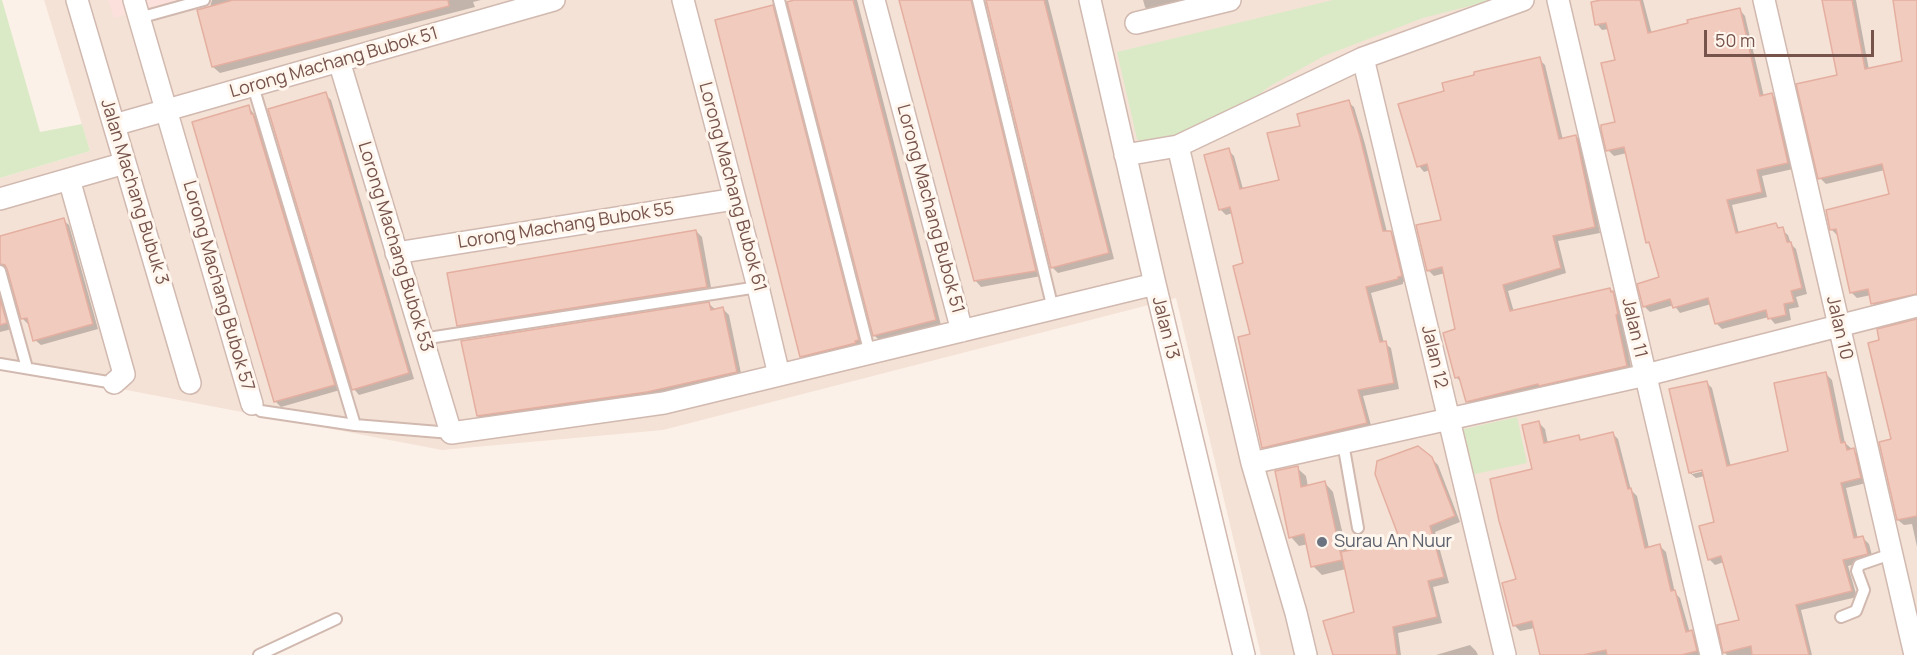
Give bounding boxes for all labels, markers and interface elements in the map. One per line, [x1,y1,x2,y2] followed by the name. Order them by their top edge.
[1707,18,1876,56] scale bar
[227,23,441,103] street label: Lorong Machang Bubok 51
[1715,28,1755,52] text: 50 m
[694,80,770,294] street label: Lorong Machang Bubok 61
[95,97,173,287] street label: Jalan Machang Bubuk 3
[892,102,968,316] street label: Lorong Machang Bubok 51
[353,139,437,355] street label: Lorong Machang Bubok 53
[178,179,258,393] street label: Lorong Machang Bubok 57
[456,198,676,254] street label: Lorong Machang Bubok 55
[1147,294,1183,362] street label: Jalan 13
[1821,294,1857,362] street label: Jalan 10
[1617,296,1651,360] street label: Jalan 11
[1416,323,1452,391] street label: Jalan 12
[1334,531,1452,553] place label: Surau An Nuur
[1315,535,1329,549] marker: Surau An Nuur

